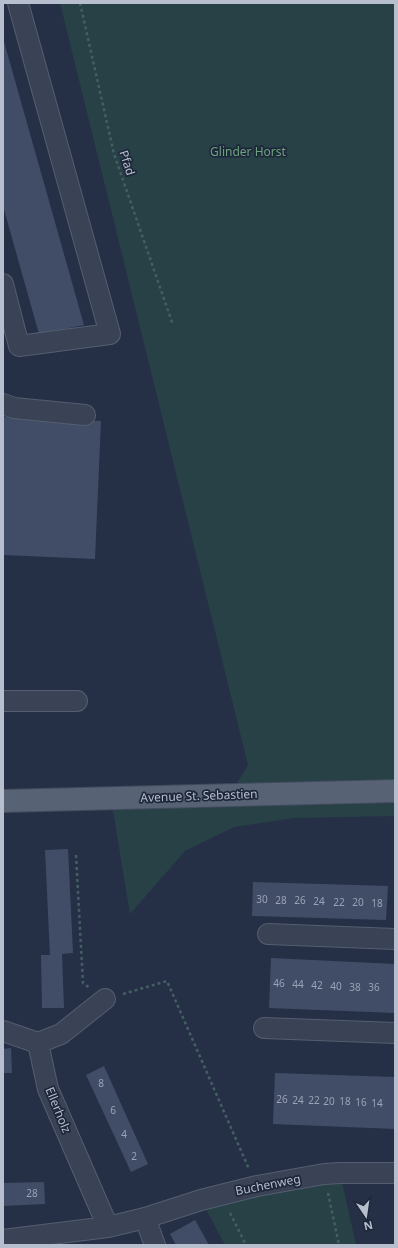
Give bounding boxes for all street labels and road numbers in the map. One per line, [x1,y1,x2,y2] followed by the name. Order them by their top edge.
[115,148,140,178] street label: Pfad
[140,785,258,806] street label: Avenue St. Sebastien
[42,1084,75,1136] street label: Ellerholz
[234,1170,302,1199] street label: Buchenweg

